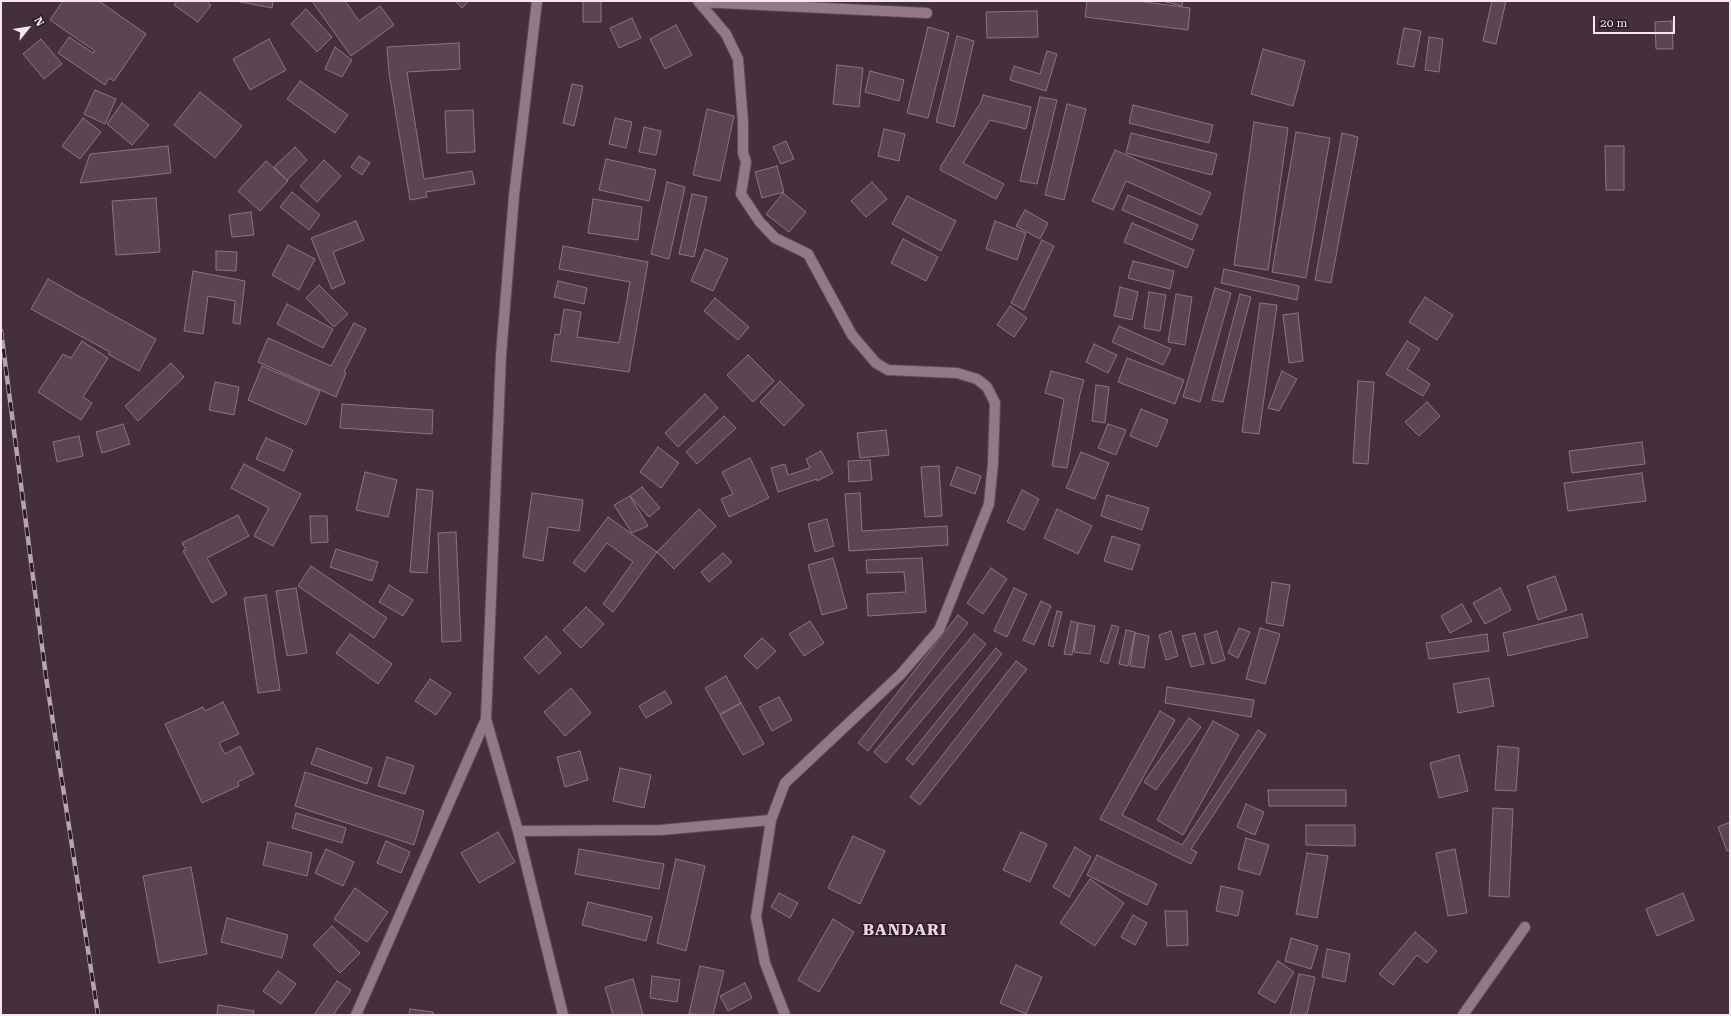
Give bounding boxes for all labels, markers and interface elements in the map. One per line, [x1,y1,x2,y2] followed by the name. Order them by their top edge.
[8,8,48,48] north arrow
[1595,8,1677,34] scale bar
[31,15,47,29] text: N
[1600,16,1627,30] text: 20 m
[863,920,947,940] district label: BANDARI

